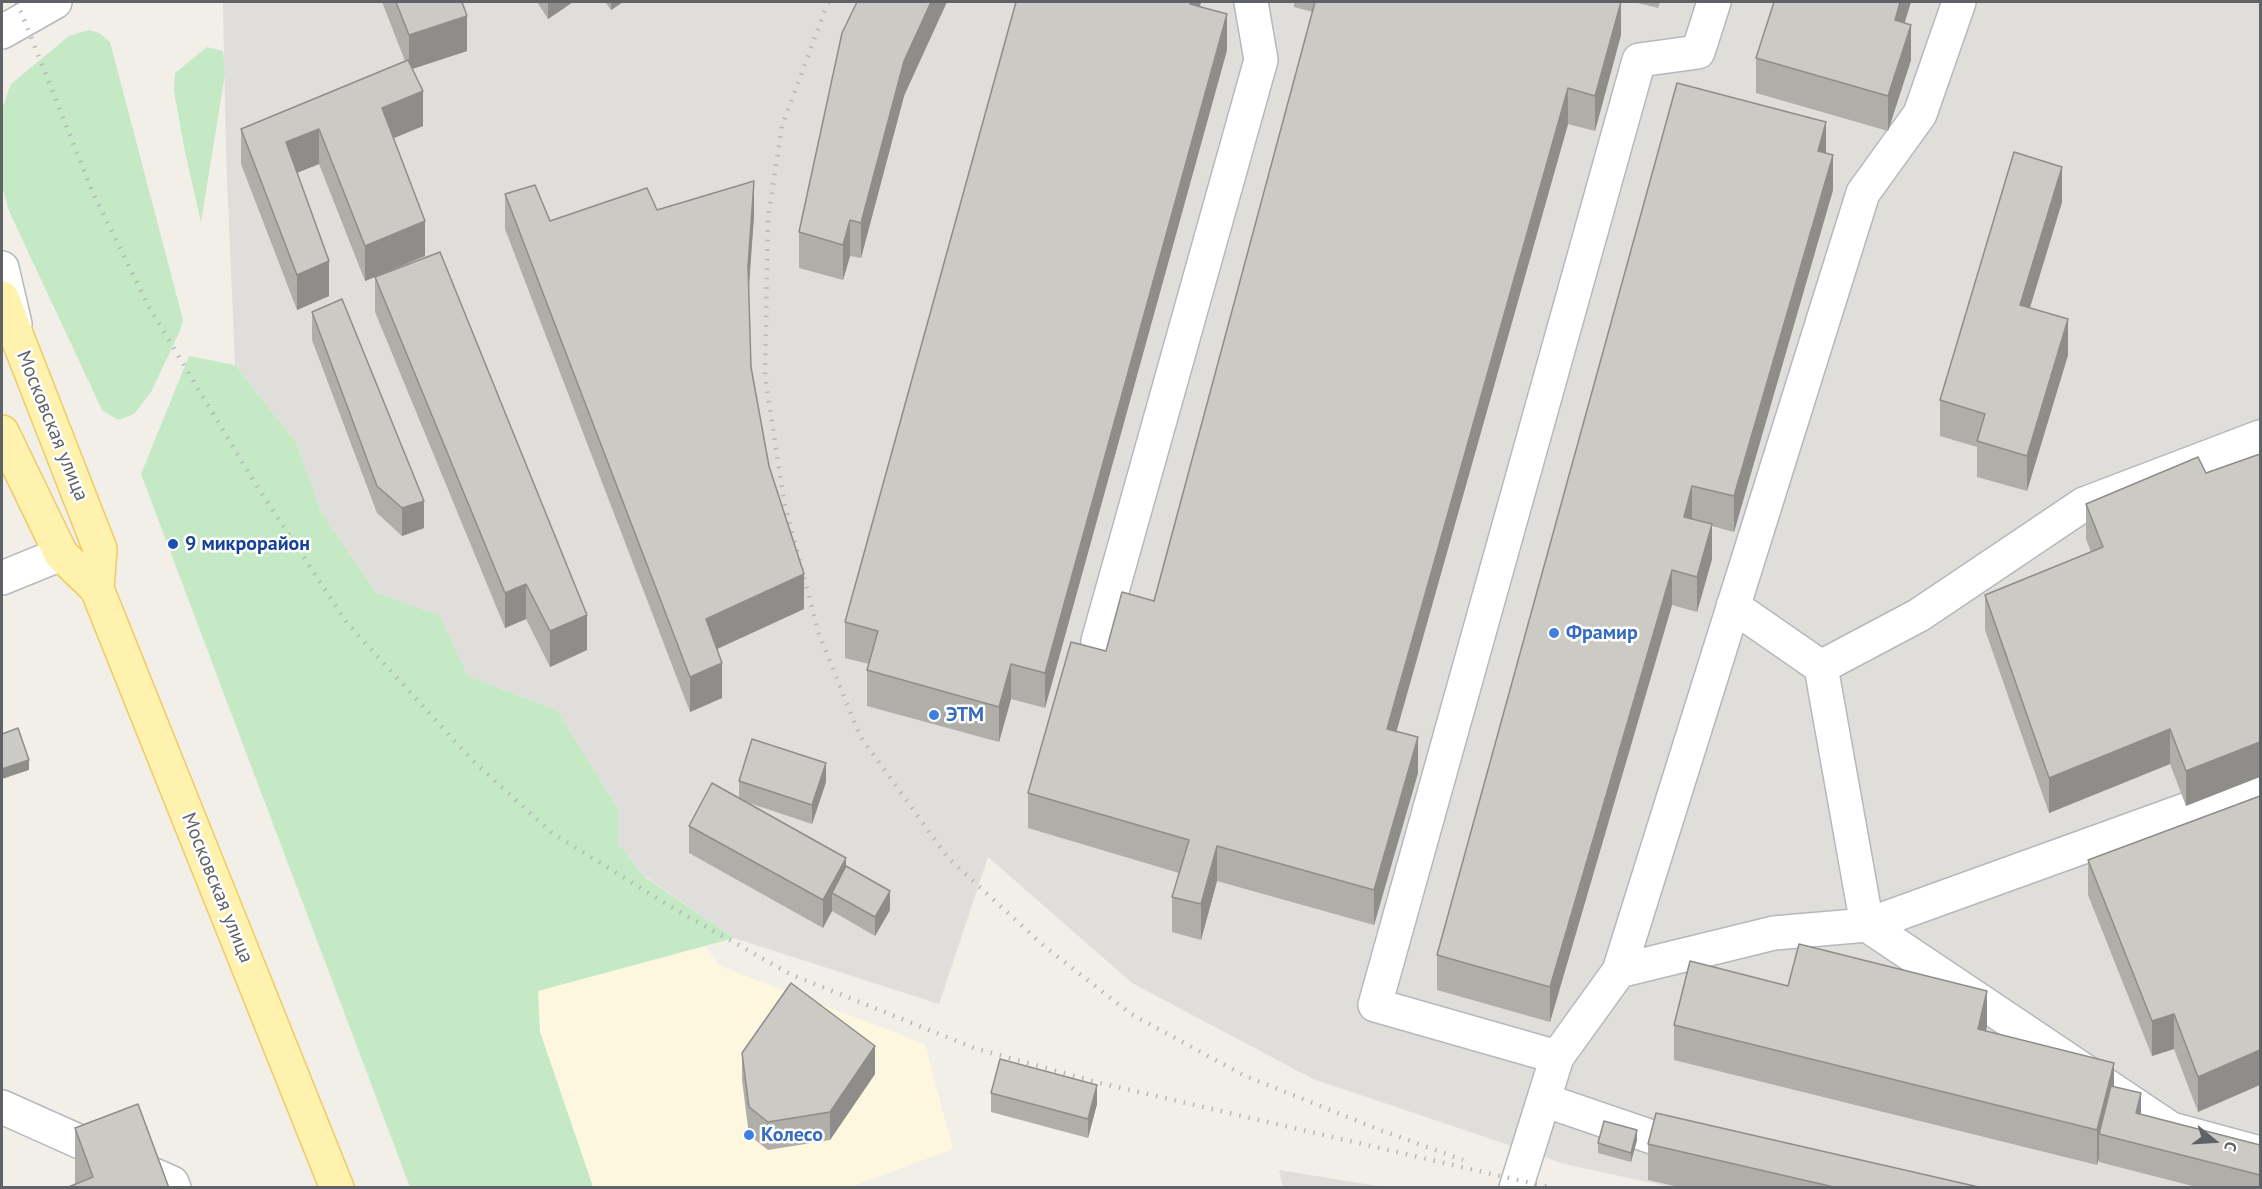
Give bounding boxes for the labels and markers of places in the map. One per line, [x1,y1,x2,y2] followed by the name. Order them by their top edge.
[185,532,310,556] place label: 9 микрорайон
[166,537,180,551] marker: 9 микрорайон
[1566,621,1638,645] place label: Фрамир
[1547,626,1561,640] marker: Фрамир
[946,703,984,727] place label: ЭТМ
[927,708,941,722] marker: ЭТМ
[761,1123,823,1147] place label: Колесо
[742,1128,756,1142] marker: Колесо

